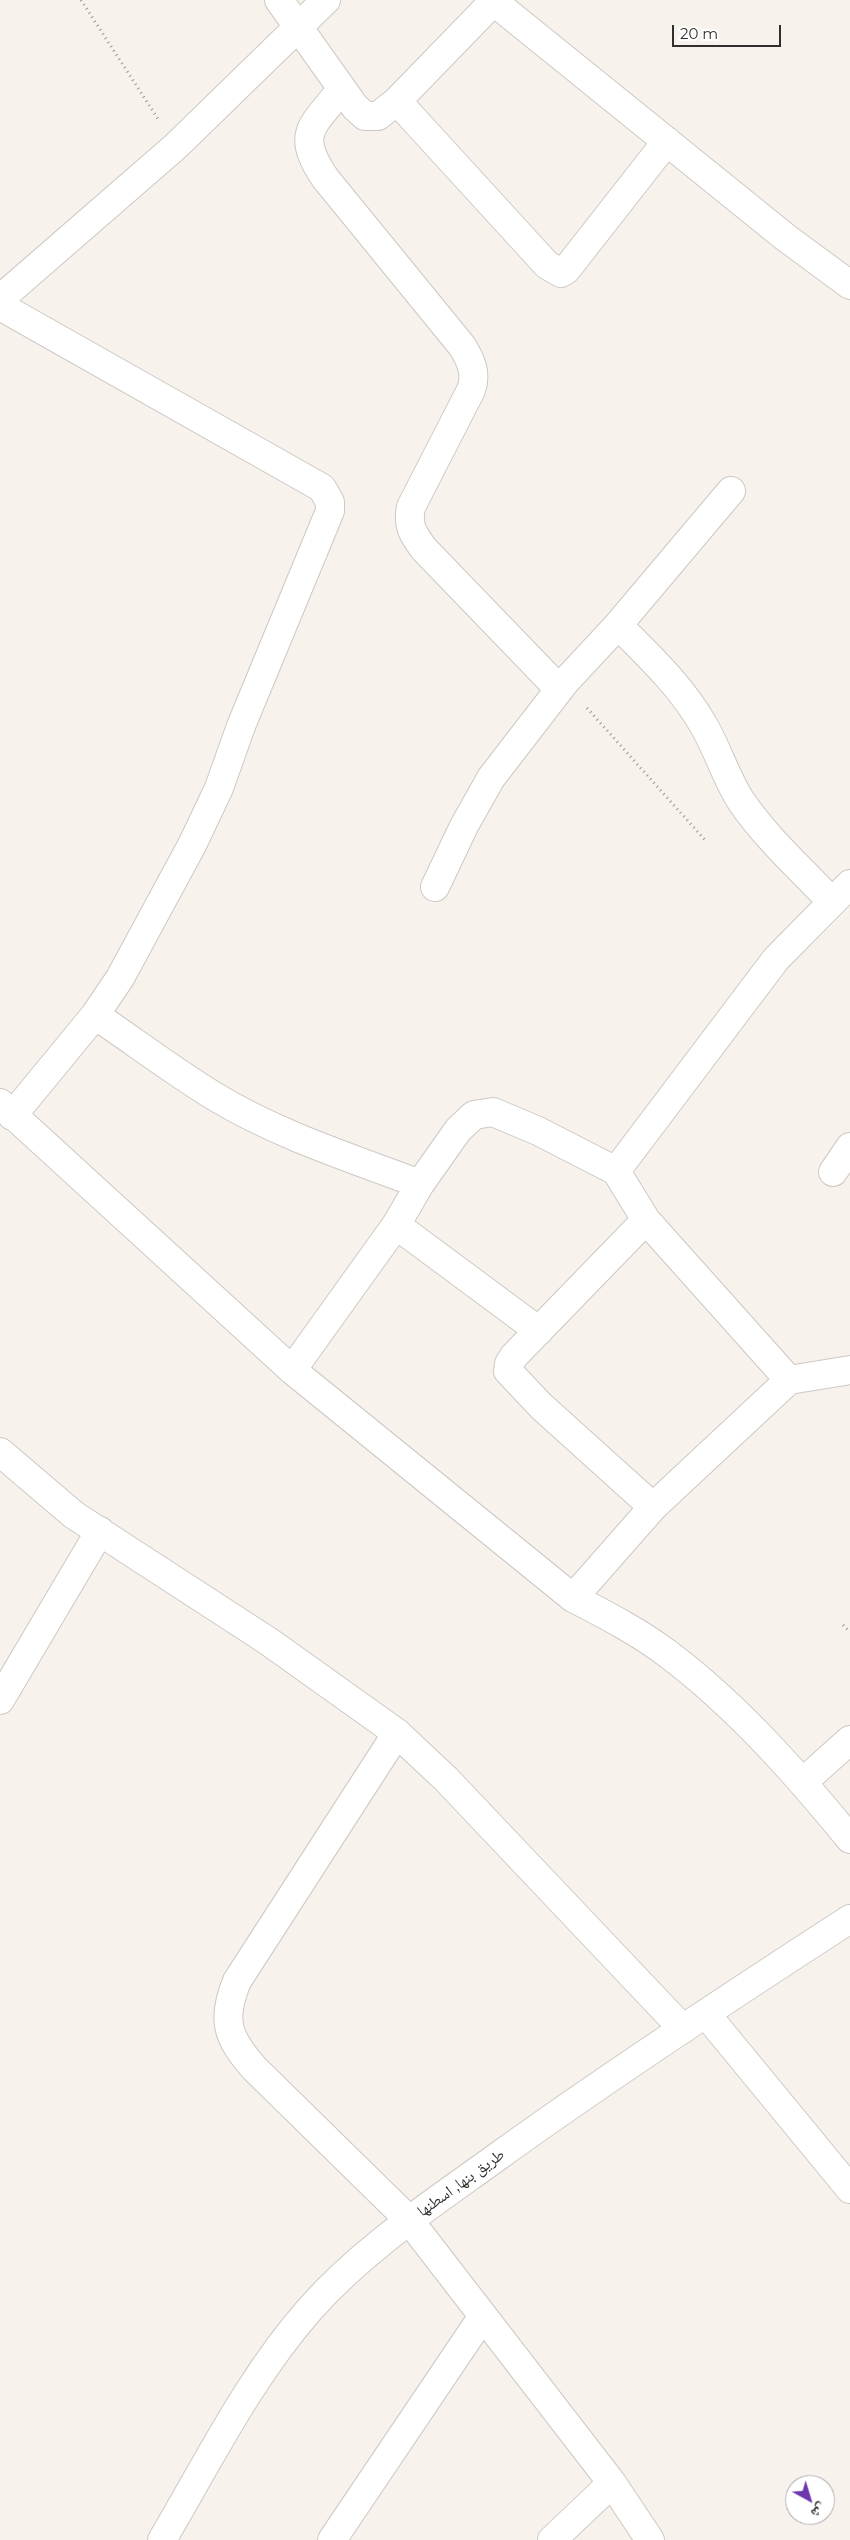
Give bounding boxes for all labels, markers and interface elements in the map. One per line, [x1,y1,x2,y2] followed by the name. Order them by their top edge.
[675,15,784,47] scale bar
[680,24,718,43] text: 20 m
[414,2145,508,2221] street label: طريق بنها, اسطنها
[785,2475,835,2525] north arrow
[807,2499,830,2523] text: ش

